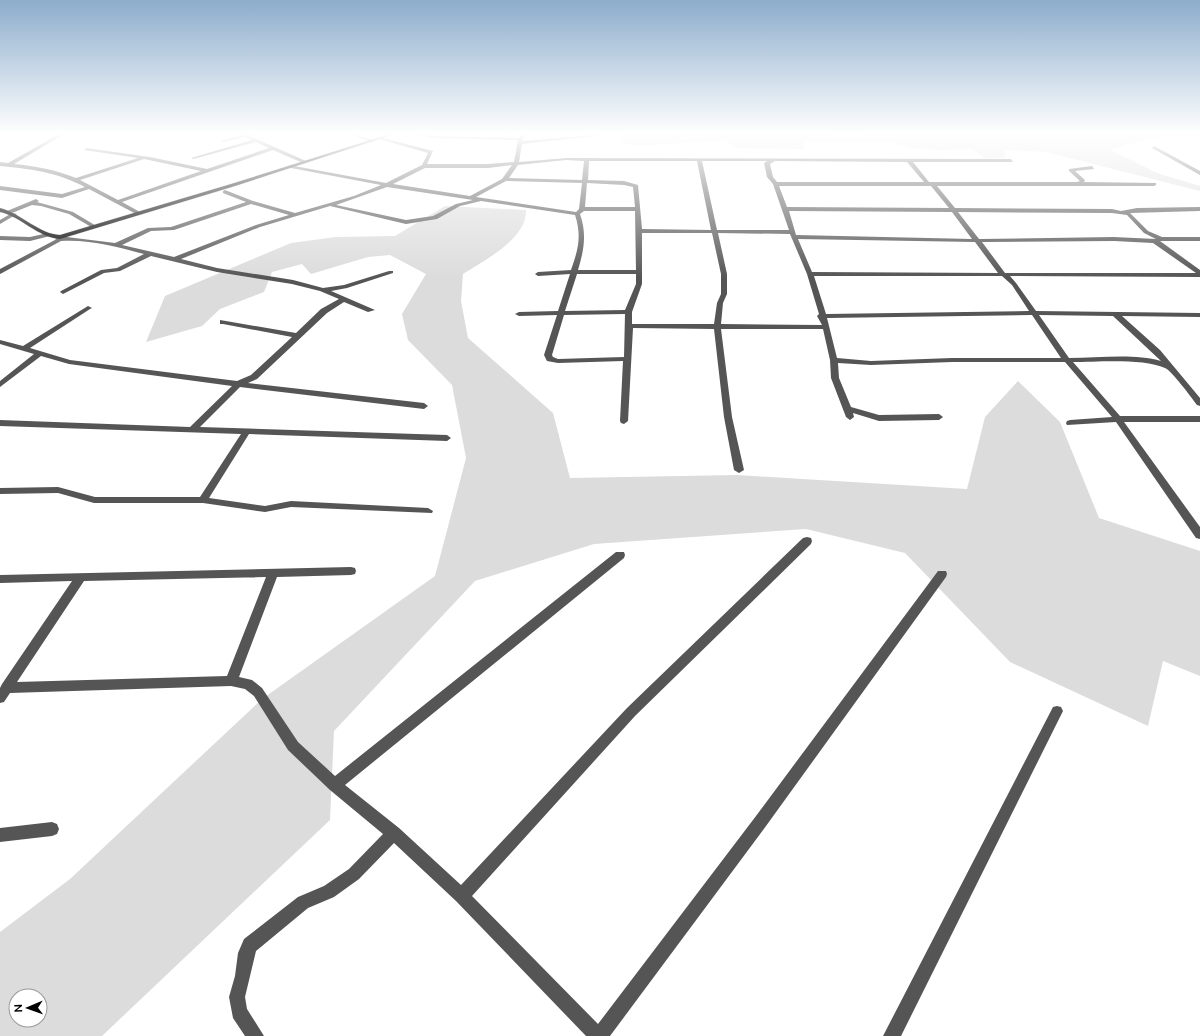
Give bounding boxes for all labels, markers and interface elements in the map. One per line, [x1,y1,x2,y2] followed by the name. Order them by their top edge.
[8,988,48,1028] north arrow
[11,1004,25,1013] text: N

